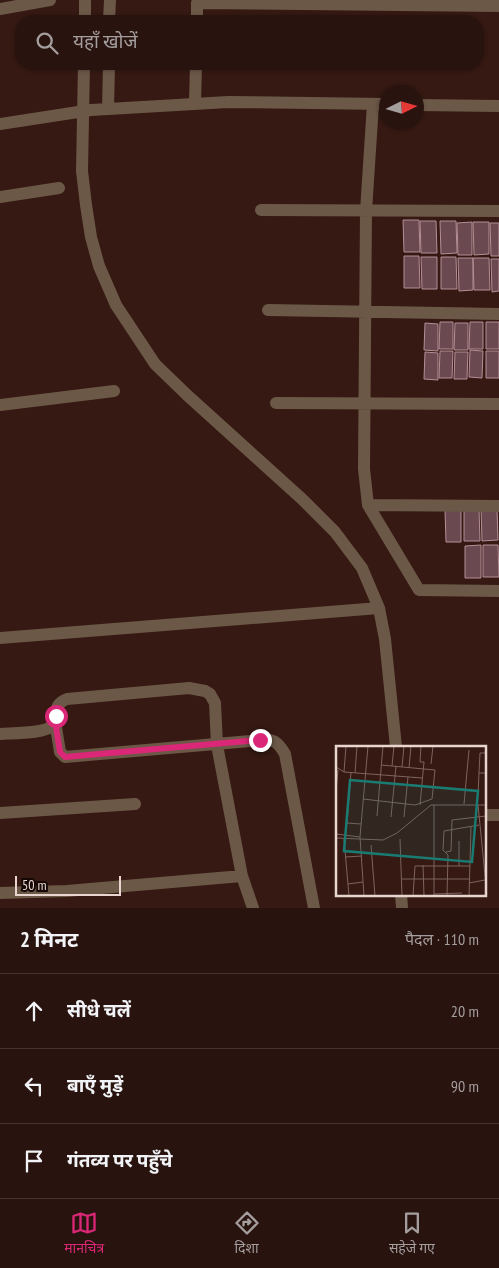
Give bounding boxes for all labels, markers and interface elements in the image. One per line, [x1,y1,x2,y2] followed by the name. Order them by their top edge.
[15,15,484,70] search box
[33,29,61,57] icon: search
[73,29,138,53] text: यहाँ खोजें
[379,85,424,130] north arrow
[45,705,68,728] route start
[249,729,272,752] route end
[336,746,486,896] inset map
[15,873,121,896] scale bar
[22,876,47,894] text: 50 m
[20,926,78,953] text: 2 मिनट
[405,929,479,949] text: पैदल · 110 m
[20,997,48,1025] icon: ahead
[67,998,131,1022] text: सीधे चलें
[451,1001,479,1021] text: 20 m
[20,1072,48,1100] icon: left
[67,1073,123,1097] text: बाएँ मुड़ें
[451,1076,479,1096] text: 90 m
[20,1147,48,1175] icon: arrive
[67,1148,172,1172] text: गंतव्य पर पहुँचे
[64,1209,104,1259] tab: मानचित्र
[233,1209,261,1259] tab: दिशा
[389,1209,435,1259] tab: सहेजे गए

